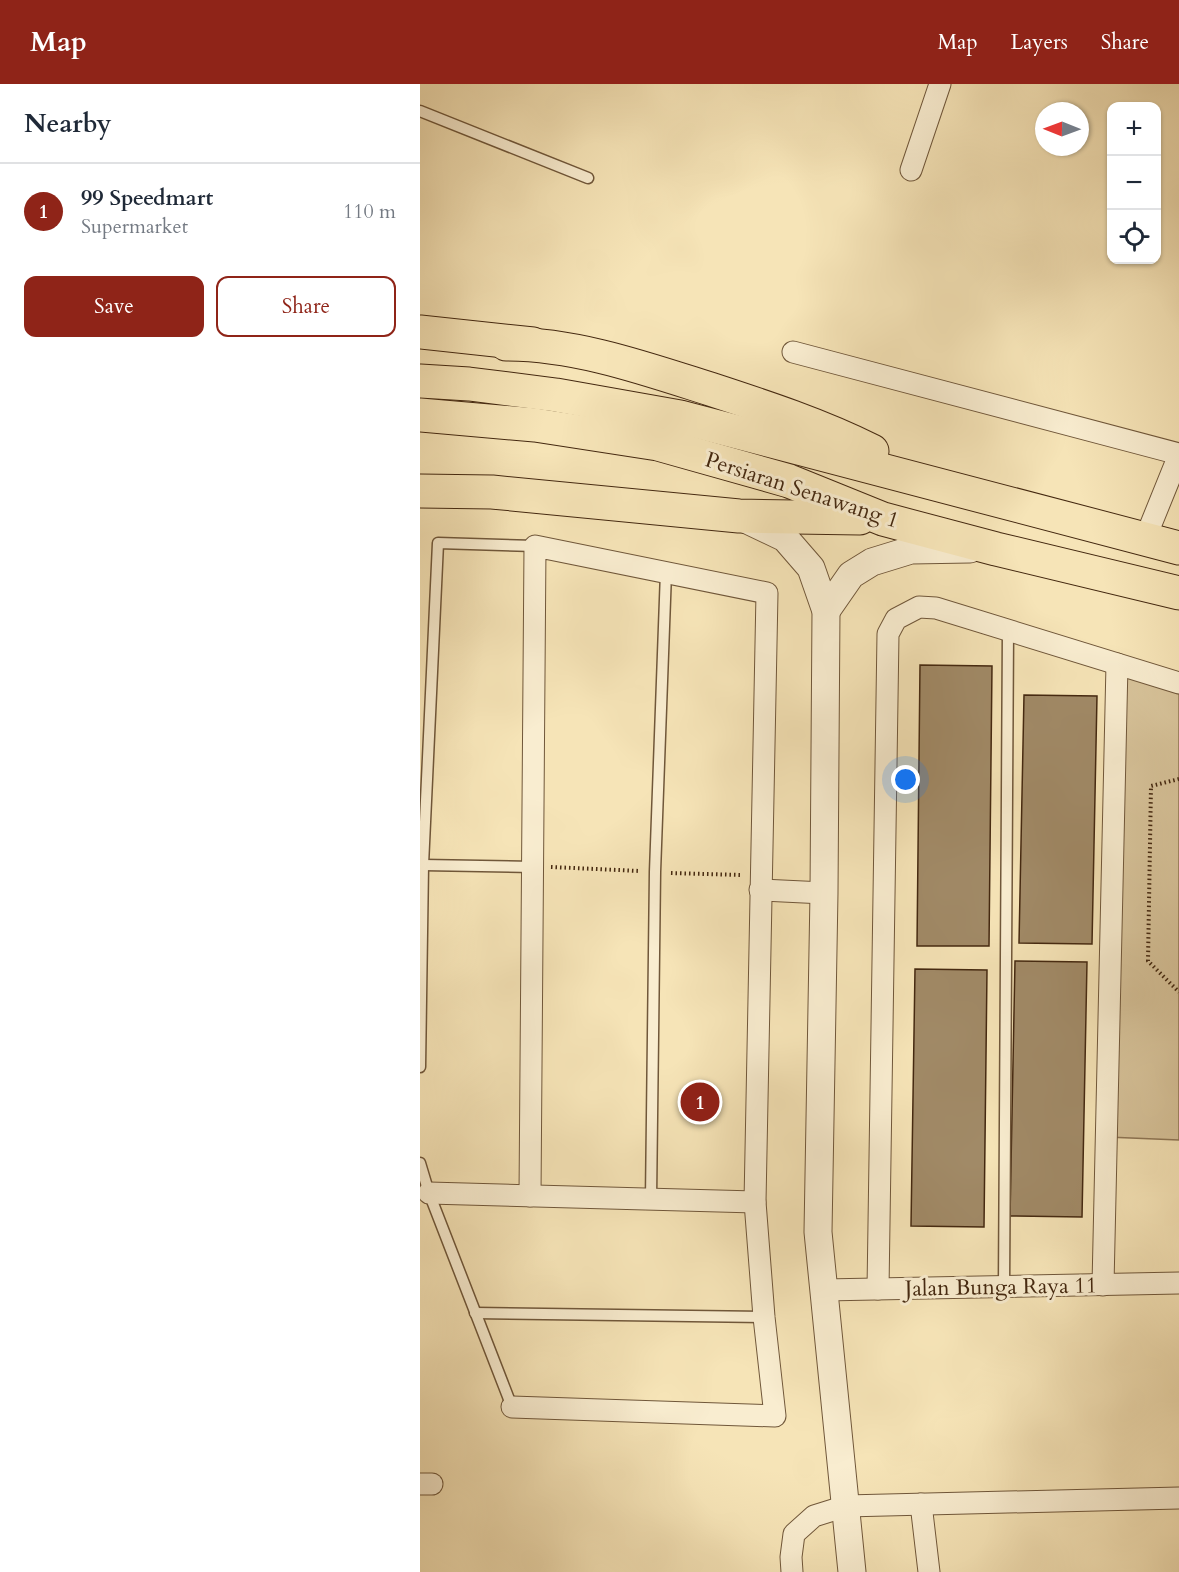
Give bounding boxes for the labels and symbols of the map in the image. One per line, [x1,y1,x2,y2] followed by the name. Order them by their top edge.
[1035,102,1089,156] north arrow
[701,444,903,536] street label: Persiaran Senawang 1
[891,765,920,794] your location
[680,1080,720,1124] pin: 1
[902,1270,1097,1304] street label: Jalan Bunga Raya 11

